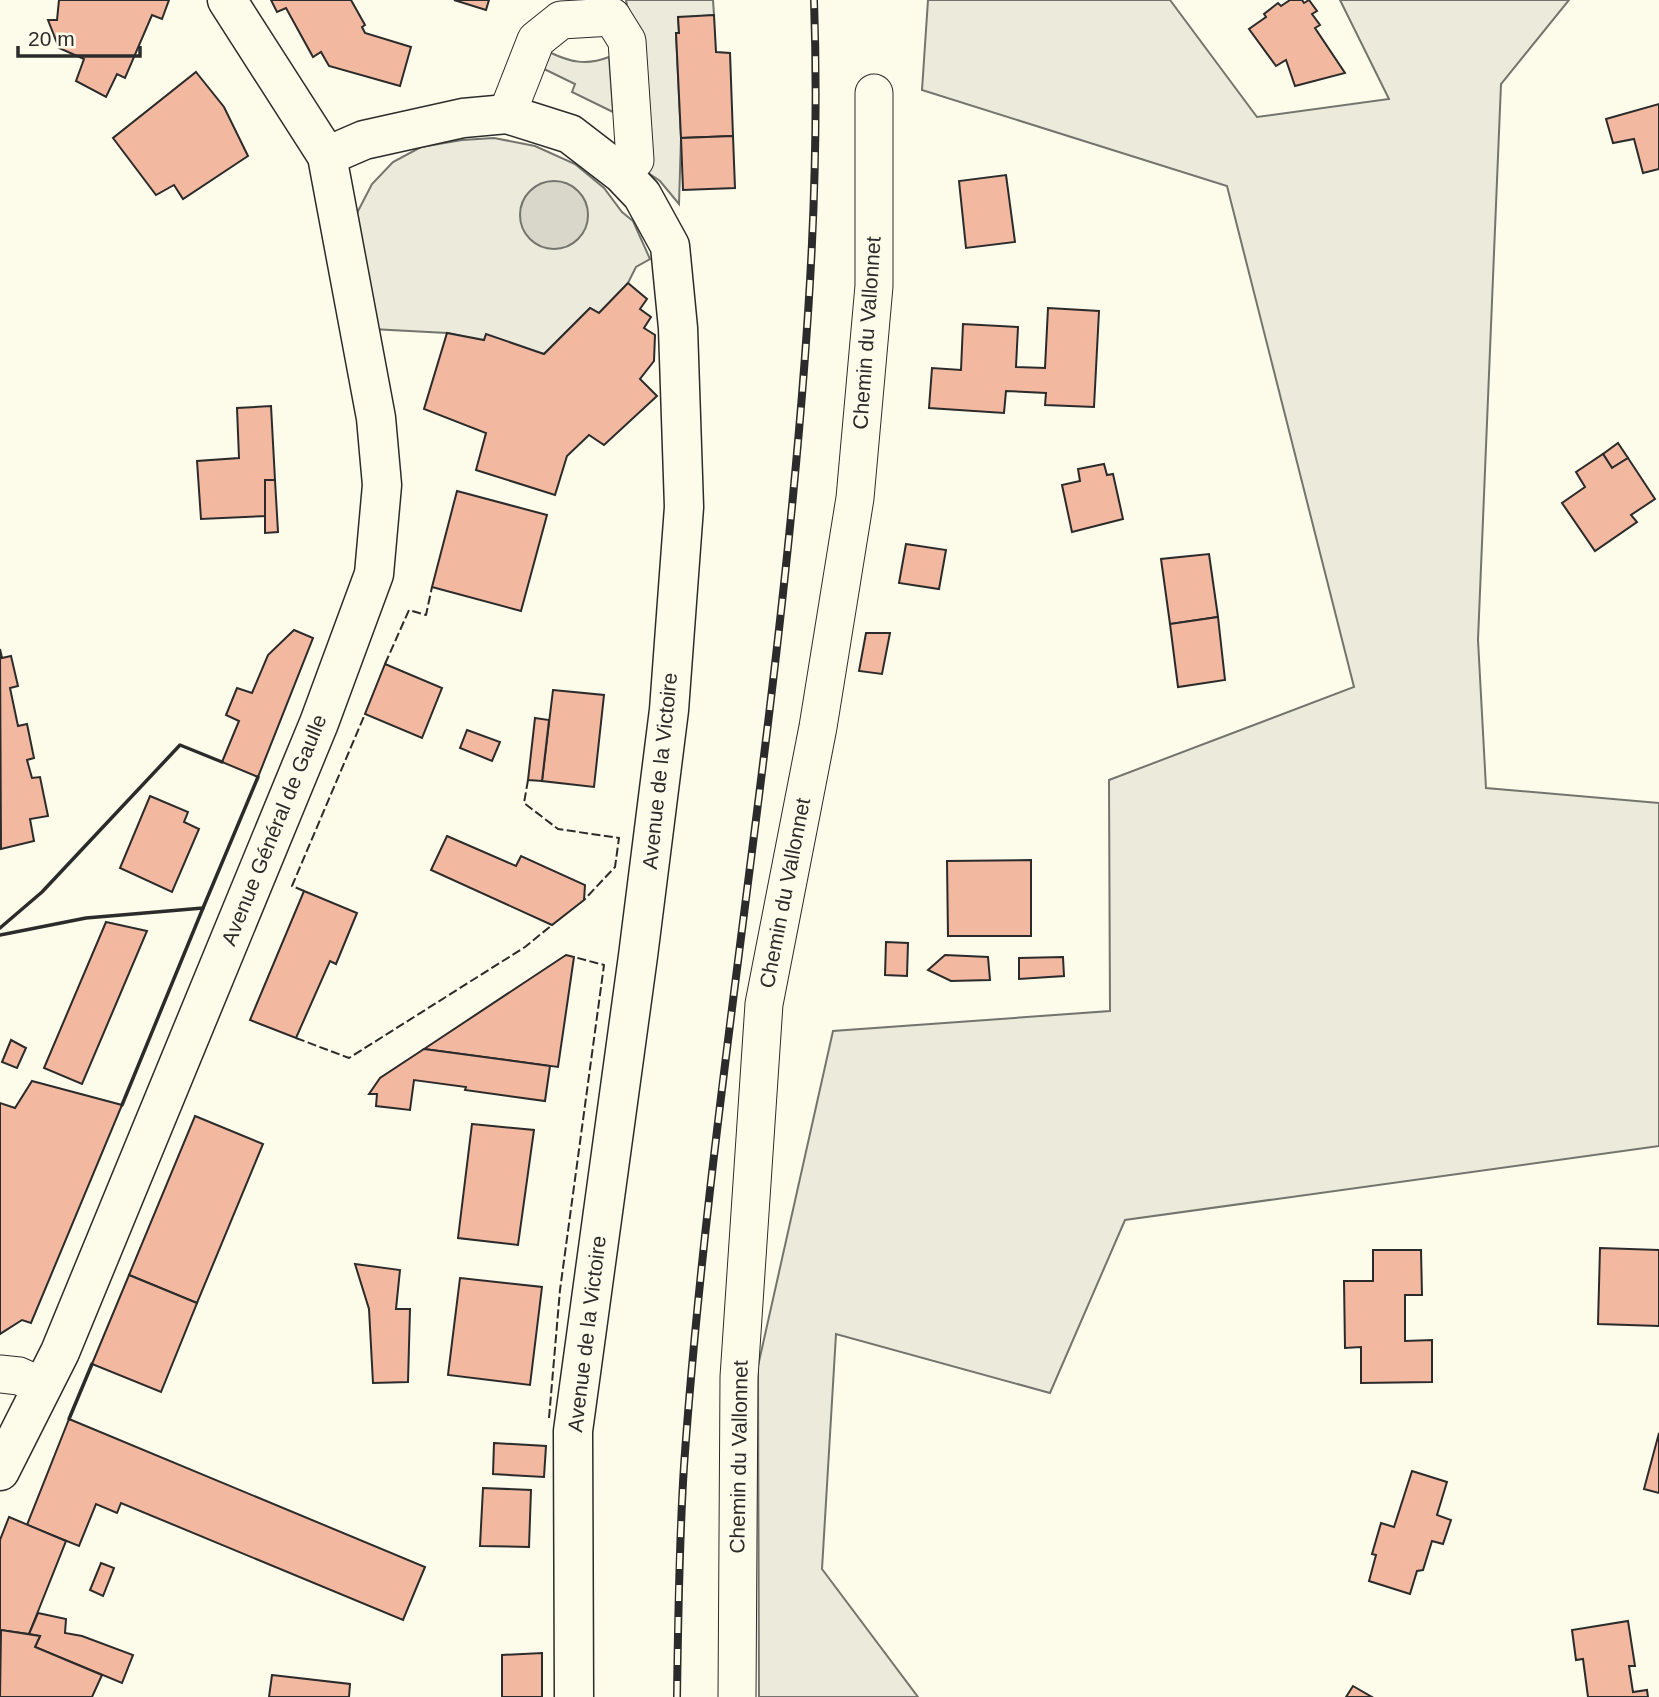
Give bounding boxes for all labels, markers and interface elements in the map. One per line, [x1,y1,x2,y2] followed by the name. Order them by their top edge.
[18,14,140,58] scale bar
[28,27,75,50] text: 20 m
[848,236,885,430] street label: Chemin du Vallonnet
[638,671,681,870] street label: Avenue de la Victoire
[217,711,330,949] street label: Avenue Général de Gaulle
[755,796,814,990] street label: Chemin du Vallonnet
[563,1234,610,1433] street label: Avenue de la Victoire
[725,1360,752,1554] street label: Chemin du Vallonnet

